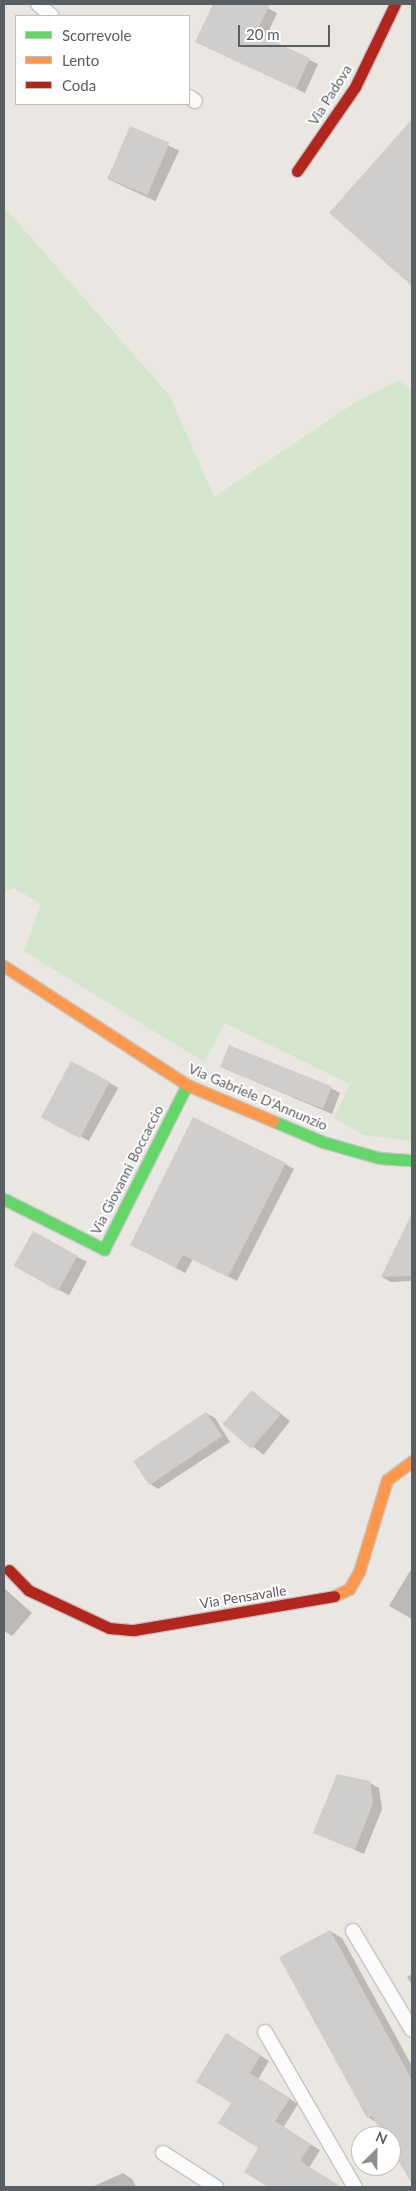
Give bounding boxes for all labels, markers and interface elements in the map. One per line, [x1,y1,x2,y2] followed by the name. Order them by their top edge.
[15,15,190,105] legend
[241,15,334,47] scale bar
[246,25,280,43] text: 20 m
[62,26,132,44] text: Scorrevole
[62,51,99,69] text: Lento
[305,62,355,128] street label: Via Padova
[62,76,96,94] text: Coda
[186,1060,330,1134] street label: Via Gabriele D'Annunzio
[87,1103,167,1237] street label: Via Giovanni Boccaccio
[198,1582,288,1612] street label: Via Pensavalle
[351,2126,401,2176] north arrow
[373,2128,390,2148] text: N

